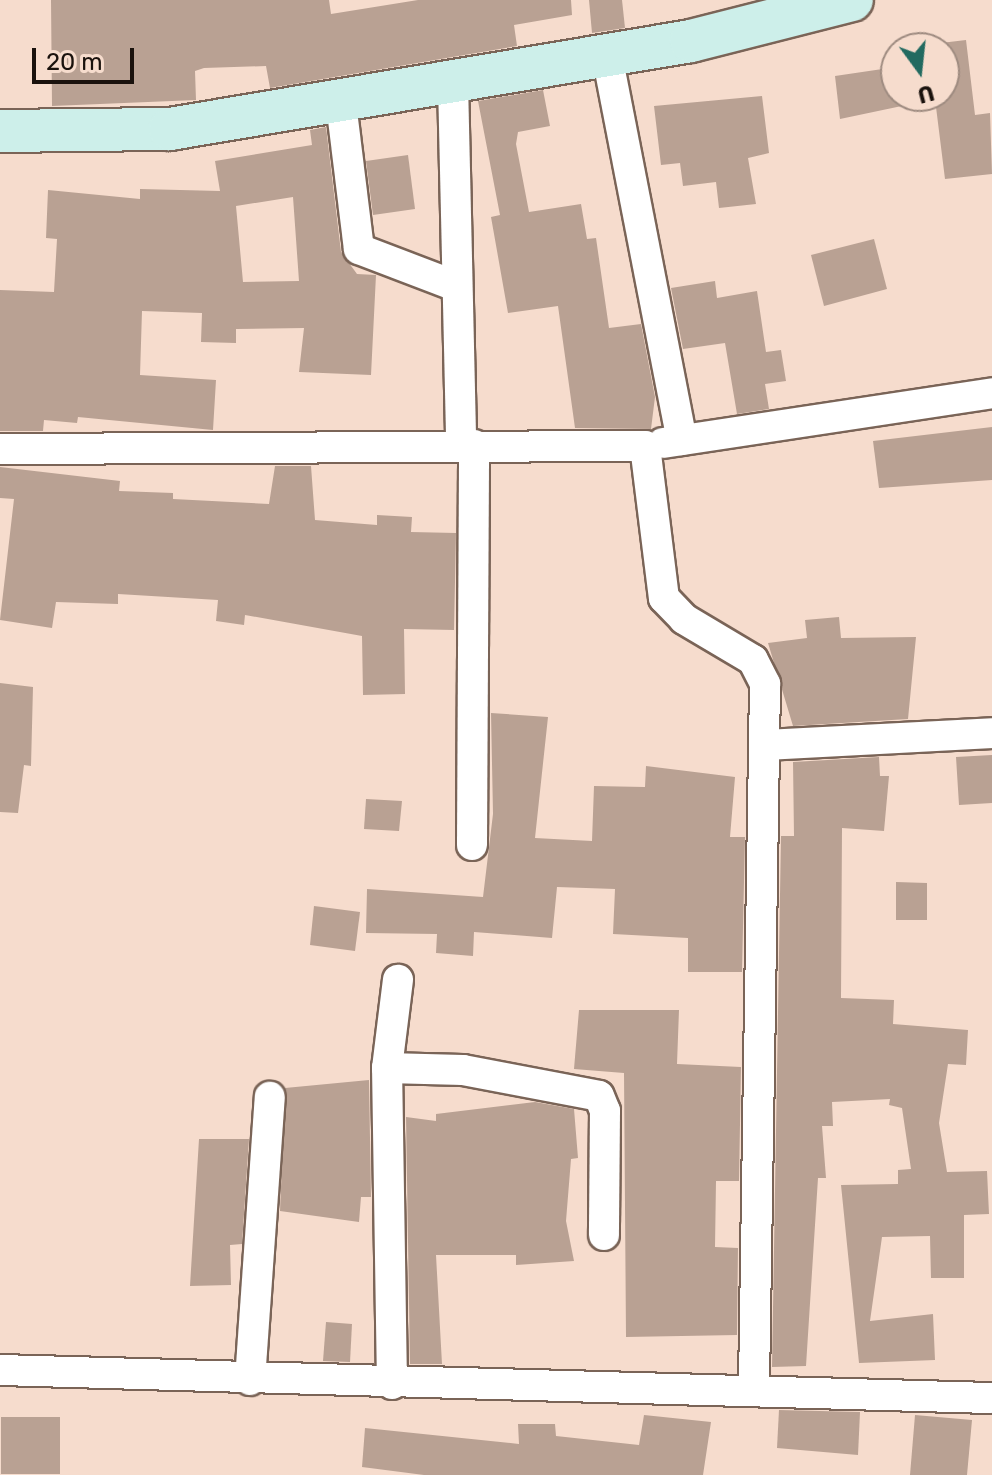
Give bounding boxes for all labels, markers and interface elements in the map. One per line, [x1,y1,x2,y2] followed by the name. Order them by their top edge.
[36,32,138,82] scale bar
[880,32,960,112] north arrow
[46,48,103,76] text: 20 m
[915,79,937,109] text: U

